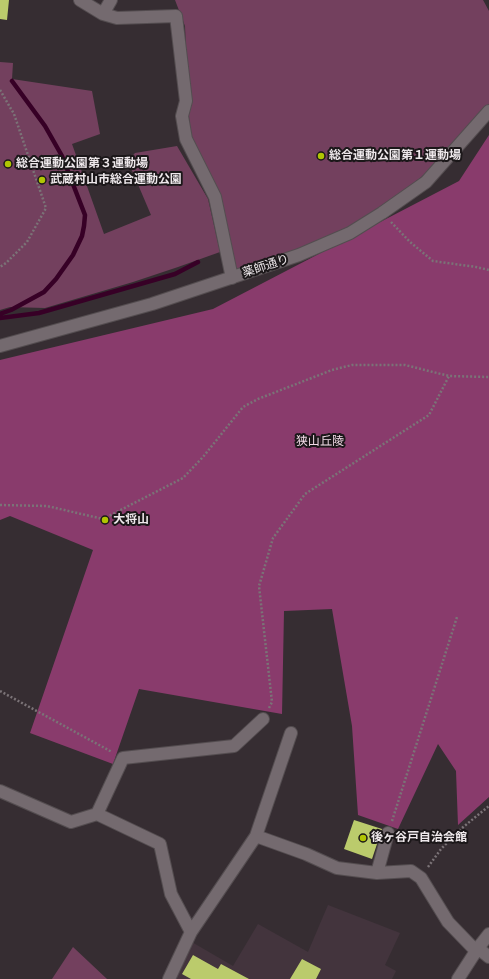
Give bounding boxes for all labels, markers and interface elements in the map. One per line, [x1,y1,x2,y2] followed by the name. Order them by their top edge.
[329,149,461,163] place label: 総合運動公園第１運動場
[316,151,326,161] marker: 総合運動公園第１運動場
[16,157,148,171] place label: 総合運動公園第３運動場
[3,159,13,169] marker: 総合運動公園第３運動場
[50,173,182,187] place label: 武蔵村山市総合運動公園
[37,175,47,185] marker: 武蔵村山市総合運動公園
[241,253,291,281] street label: 薬師通り
[296,435,344,449] park label: 狭山丘陵
[113,513,149,527] place label: 大将山
[100,515,110,525] marker: 大将山
[371,831,467,845] place label: 後ヶ谷戸自治会館
[358,833,368,843] marker: 後ヶ谷戸自治会館

